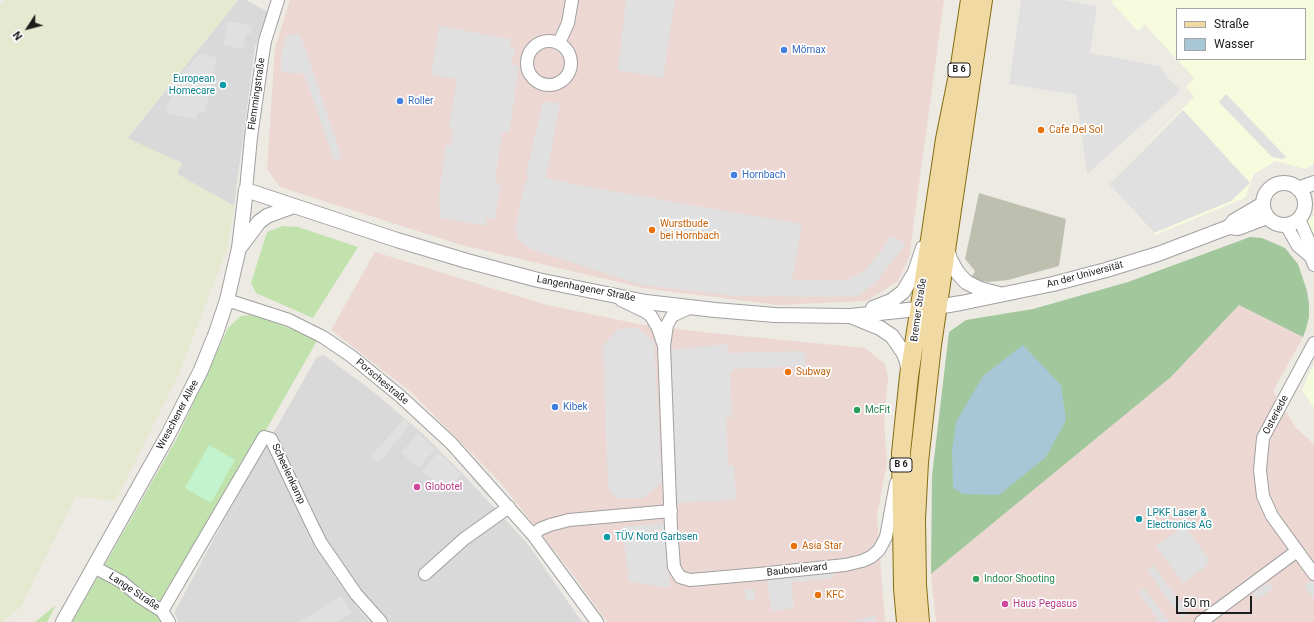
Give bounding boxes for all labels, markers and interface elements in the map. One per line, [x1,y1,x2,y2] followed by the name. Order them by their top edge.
[8,8,48,48] north arrow
[1176,8,1306,60] legend
[1214,17,1249,31] text: Straße
[10,28,25,42] text: N
[1214,37,1254,51] text: Wasser
[792,44,826,56] place label: Mömax
[779,45,789,55] marker: Mömax
[246,57,268,131] street label: Flemmingstraße
[948,63,970,77] road number: B 6
[169,73,215,96] place label: European Homecare
[218,80,228,90] marker: European Homecare
[408,95,433,107] place label: Roller
[395,96,405,106] marker: Roller
[1049,124,1103,136] place label: Cafe Del Sol
[1036,125,1046,135] marker: Cafe Del Sol
[742,169,786,181] place label: Hornbach
[729,170,739,180] marker: Hornbach
[660,218,719,242] place label: Wurstbude bei Hornbach
[647,225,657,235] marker: Wurstbude bei Hornbach
[1045,259,1125,291] street label: An der Universität
[536,274,636,304] street label: Langenhagener Straße
[909,278,929,342] street label: Bremer Straße
[353,357,411,407] street label: Porschestraße
[796,366,831,378] place label: Subway
[783,367,793,377] marker: Subway
[155,378,201,452] street label: Wreschener Allee
[1261,393,1291,437] street label: Osteriede
[563,401,588,413] place label: Kibek
[550,402,560,412] marker: Kibek
[865,404,890,416] place label: McFit
[852,405,862,415] marker: McFit
[269,442,307,506] street label: Scheelenkamp
[890,458,912,472] road number: B 6
[425,481,462,493] place label: Globotel
[412,482,422,492] marker: Globotel
[1147,507,1212,530] place label: LPKF Laser & Electronics AG
[1134,514,1144,524] marker: LPKF Laser & Electronics AG
[615,531,698,543] place label: TÜV Nord Garbsen
[602,532,612,542] marker: TÜV Nord Garbsen
[802,540,842,552] place label: Asia Star
[789,541,799,551] marker: Asia Star
[766,561,828,579] street label: Bauboulevard
[106,571,162,613] street label: Lange Straße
[984,573,1055,585] place label: Indoor Shooting
[971,574,981,584] marker: Indoor Shooting
[1178,588,1254,614] scale bar
[826,589,844,601] place label: KFC
[813,590,823,600] marker: KFC
[1183,596,1210,610] text: 50 m
[1013,598,1077,610] place label: Haus Pegasus
[1000,599,1010,609] marker: Haus Pegasus

